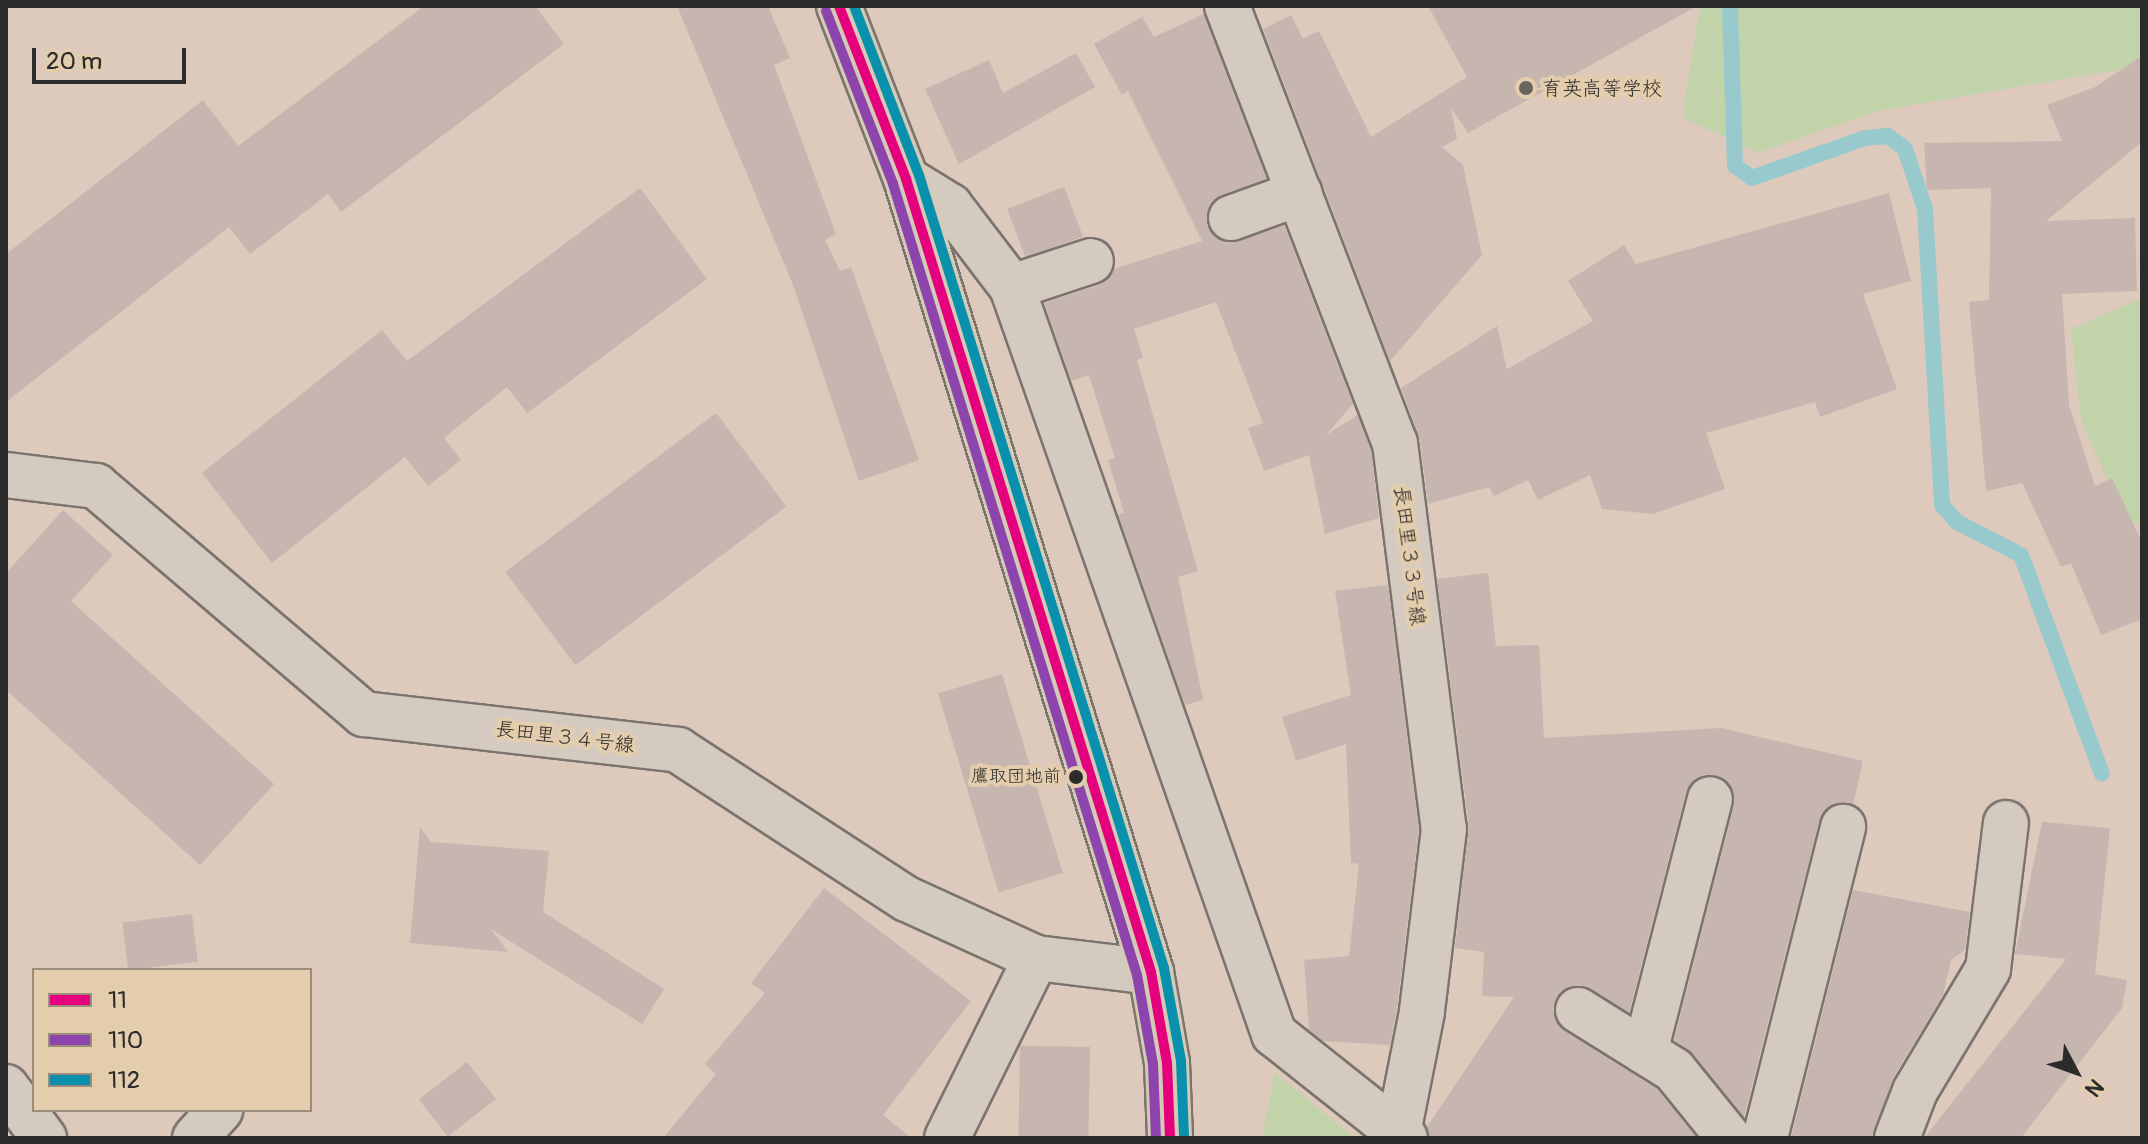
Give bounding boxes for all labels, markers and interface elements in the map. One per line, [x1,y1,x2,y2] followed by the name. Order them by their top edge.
[36,32,190,82] scale bar
[46,47,102,76] text: 20 m
[1542,76,1662,100] place label: 育英高等学校
[1517,79,1535,97] marker: 育英高等学校
[1390,485,1430,627] street label: 長田里３３号線
[494,717,636,757] street label: 長田里３４号線
[971,766,1061,788] place label: 鷹取団地前
[1068,769,1084,785] marker: 鷹取団地前
[32,968,312,1112] legend
[108,986,127,1015] text: 11
[108,1026,143,1055] text: 110
[2036,1032,2116,1112] north arrow
[108,1066,140,1095] text: 112
[2079,1073,2110,1103] text: N

